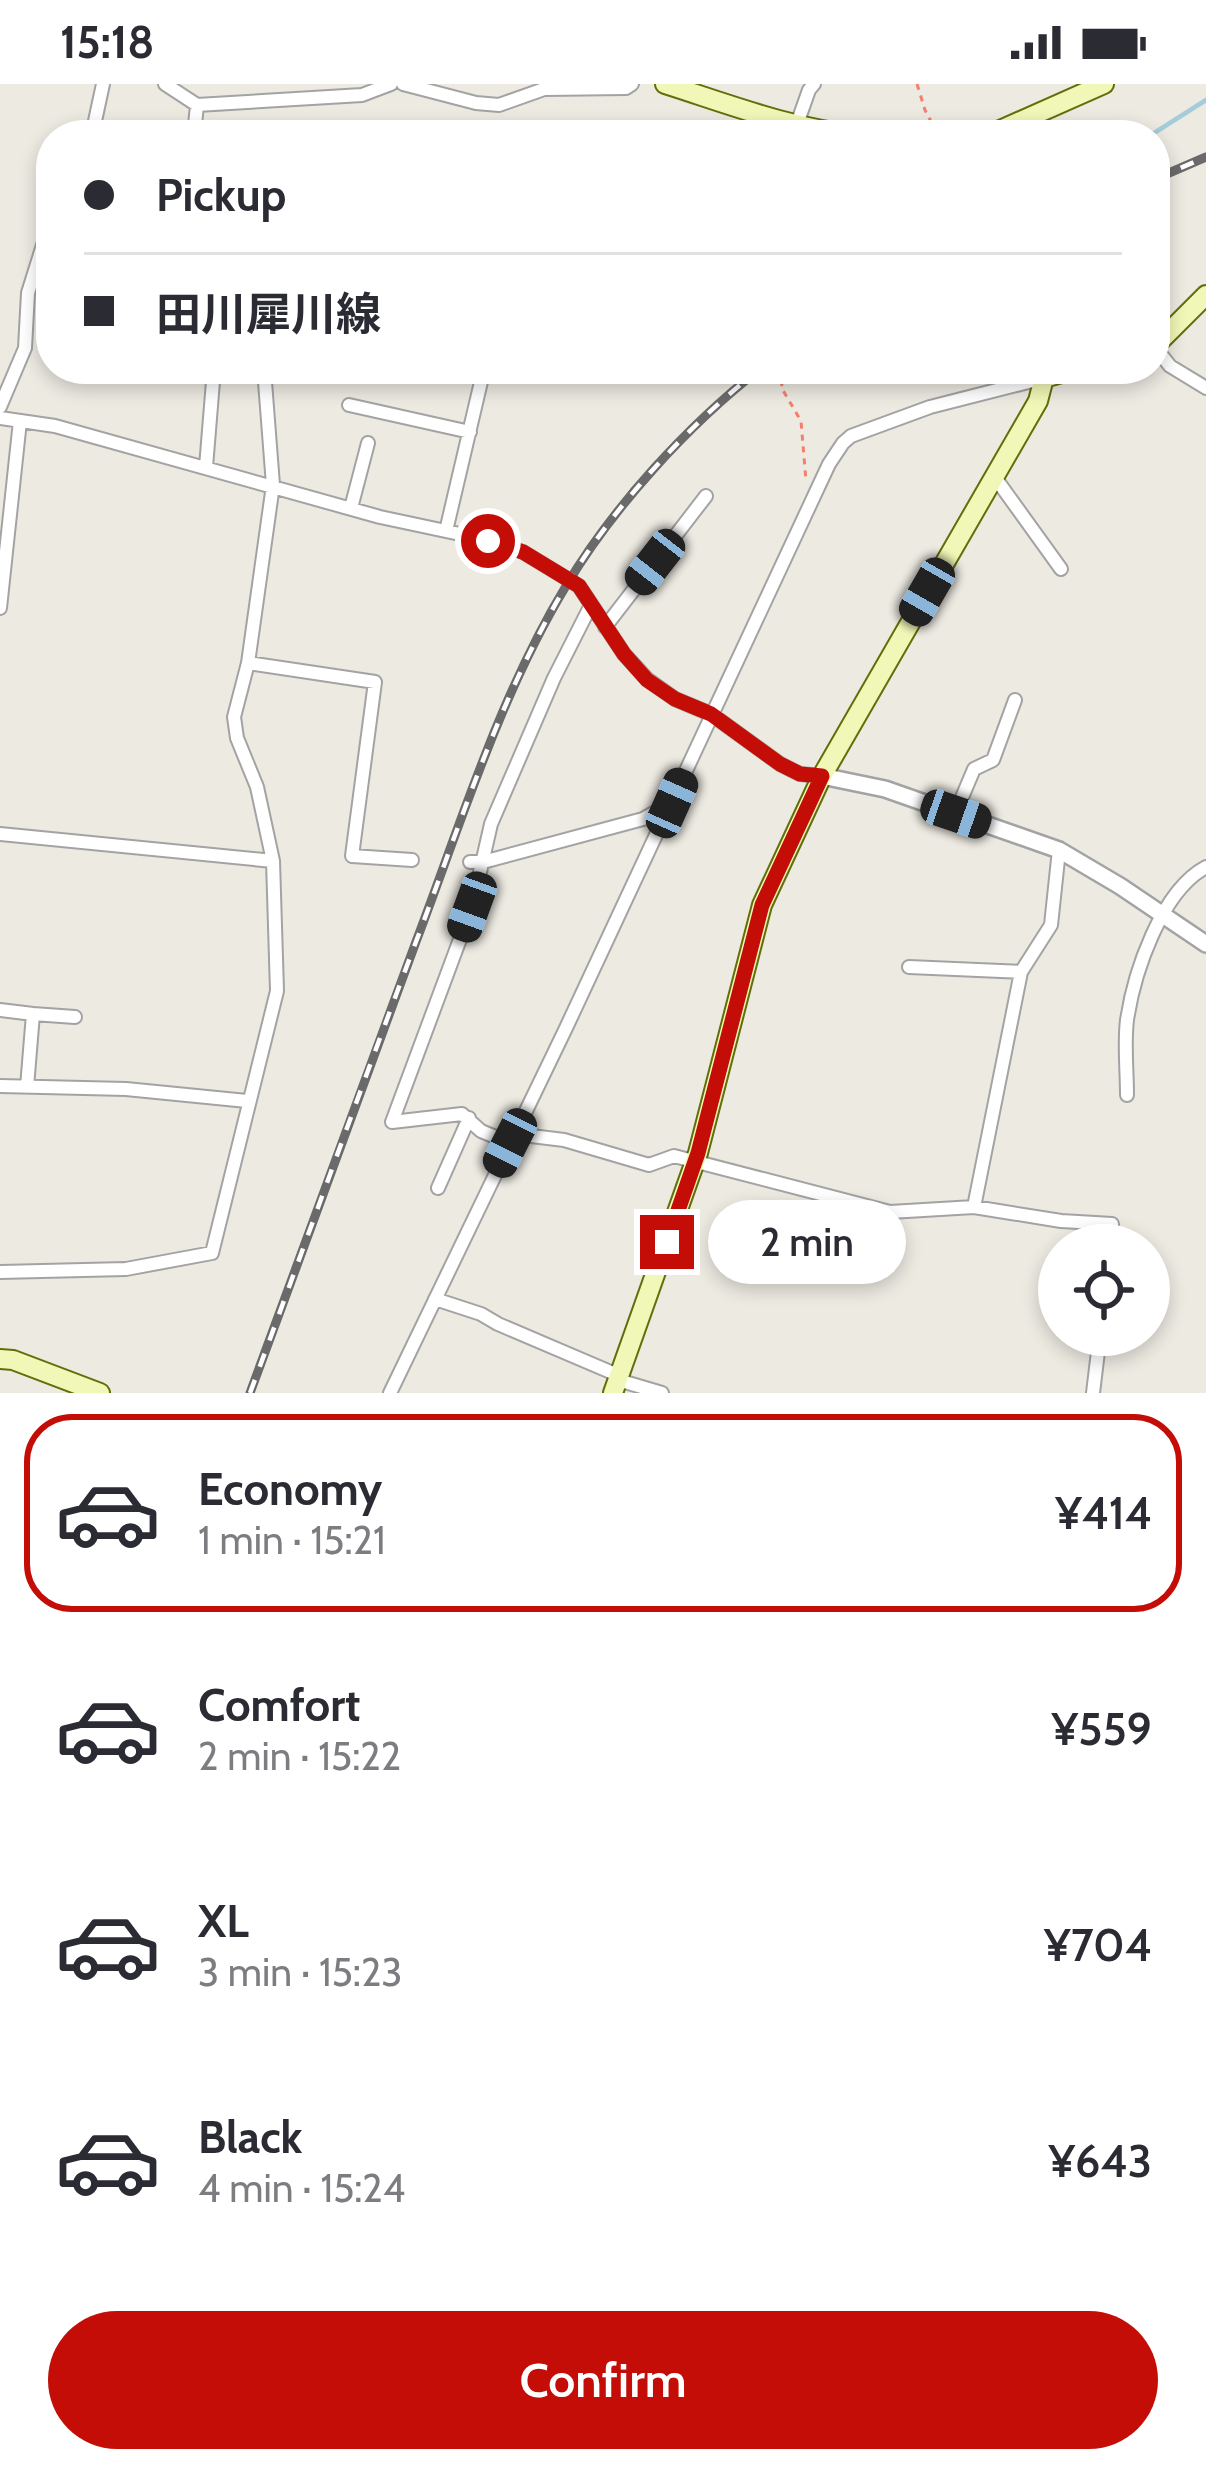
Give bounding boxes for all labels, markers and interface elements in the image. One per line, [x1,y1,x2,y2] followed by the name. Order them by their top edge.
[60,15,155,69] text: 15:18
[156,168,286,222] text: Pickup
[156,287,381,341] text: 田川犀川線
[461,514,515,568] route start
[619,523,691,601] car
[893,552,961,632] car
[641,763,703,843] car
[916,785,996,843] car
[443,867,501,947] car
[478,1103,542,1183] car
[709,1200,907,1284] callout: 2 min
[640,1215,694,1269] route end
[760,1218,854,1266] text: 2 min
[1038,1224,1170,1356] map controls
[1038,1224,1170,1356] button: locate
[54,1459,162,1567] icon: car
[198,1462,382,1516] text: Economy
[1055,1486,1152,1540] text: ¥414
[198,1516,386,1564] text: 1 min · 15:21
[54,1675,162,1783] icon: car
[198,1678,361,1732] text: Comfort
[1052,1702,1152,1756] text: ¥559
[198,1732,401,1780] text: 2 min · 15:22
[54,1891,162,1999] icon: car
[198,1894,249,1948] text: XL
[1044,1918,1152,1972] text: ¥704
[198,1948,402,1996] text: 3 min · 15:23
[54,2107,162,2215] icon: car
[198,2110,302,2164] text: Black
[1049,2134,1152,2188] text: ¥643
[198,2164,405,2212] text: 4 min · 15:24
[48,2311,1158,2449] button: Confirm

